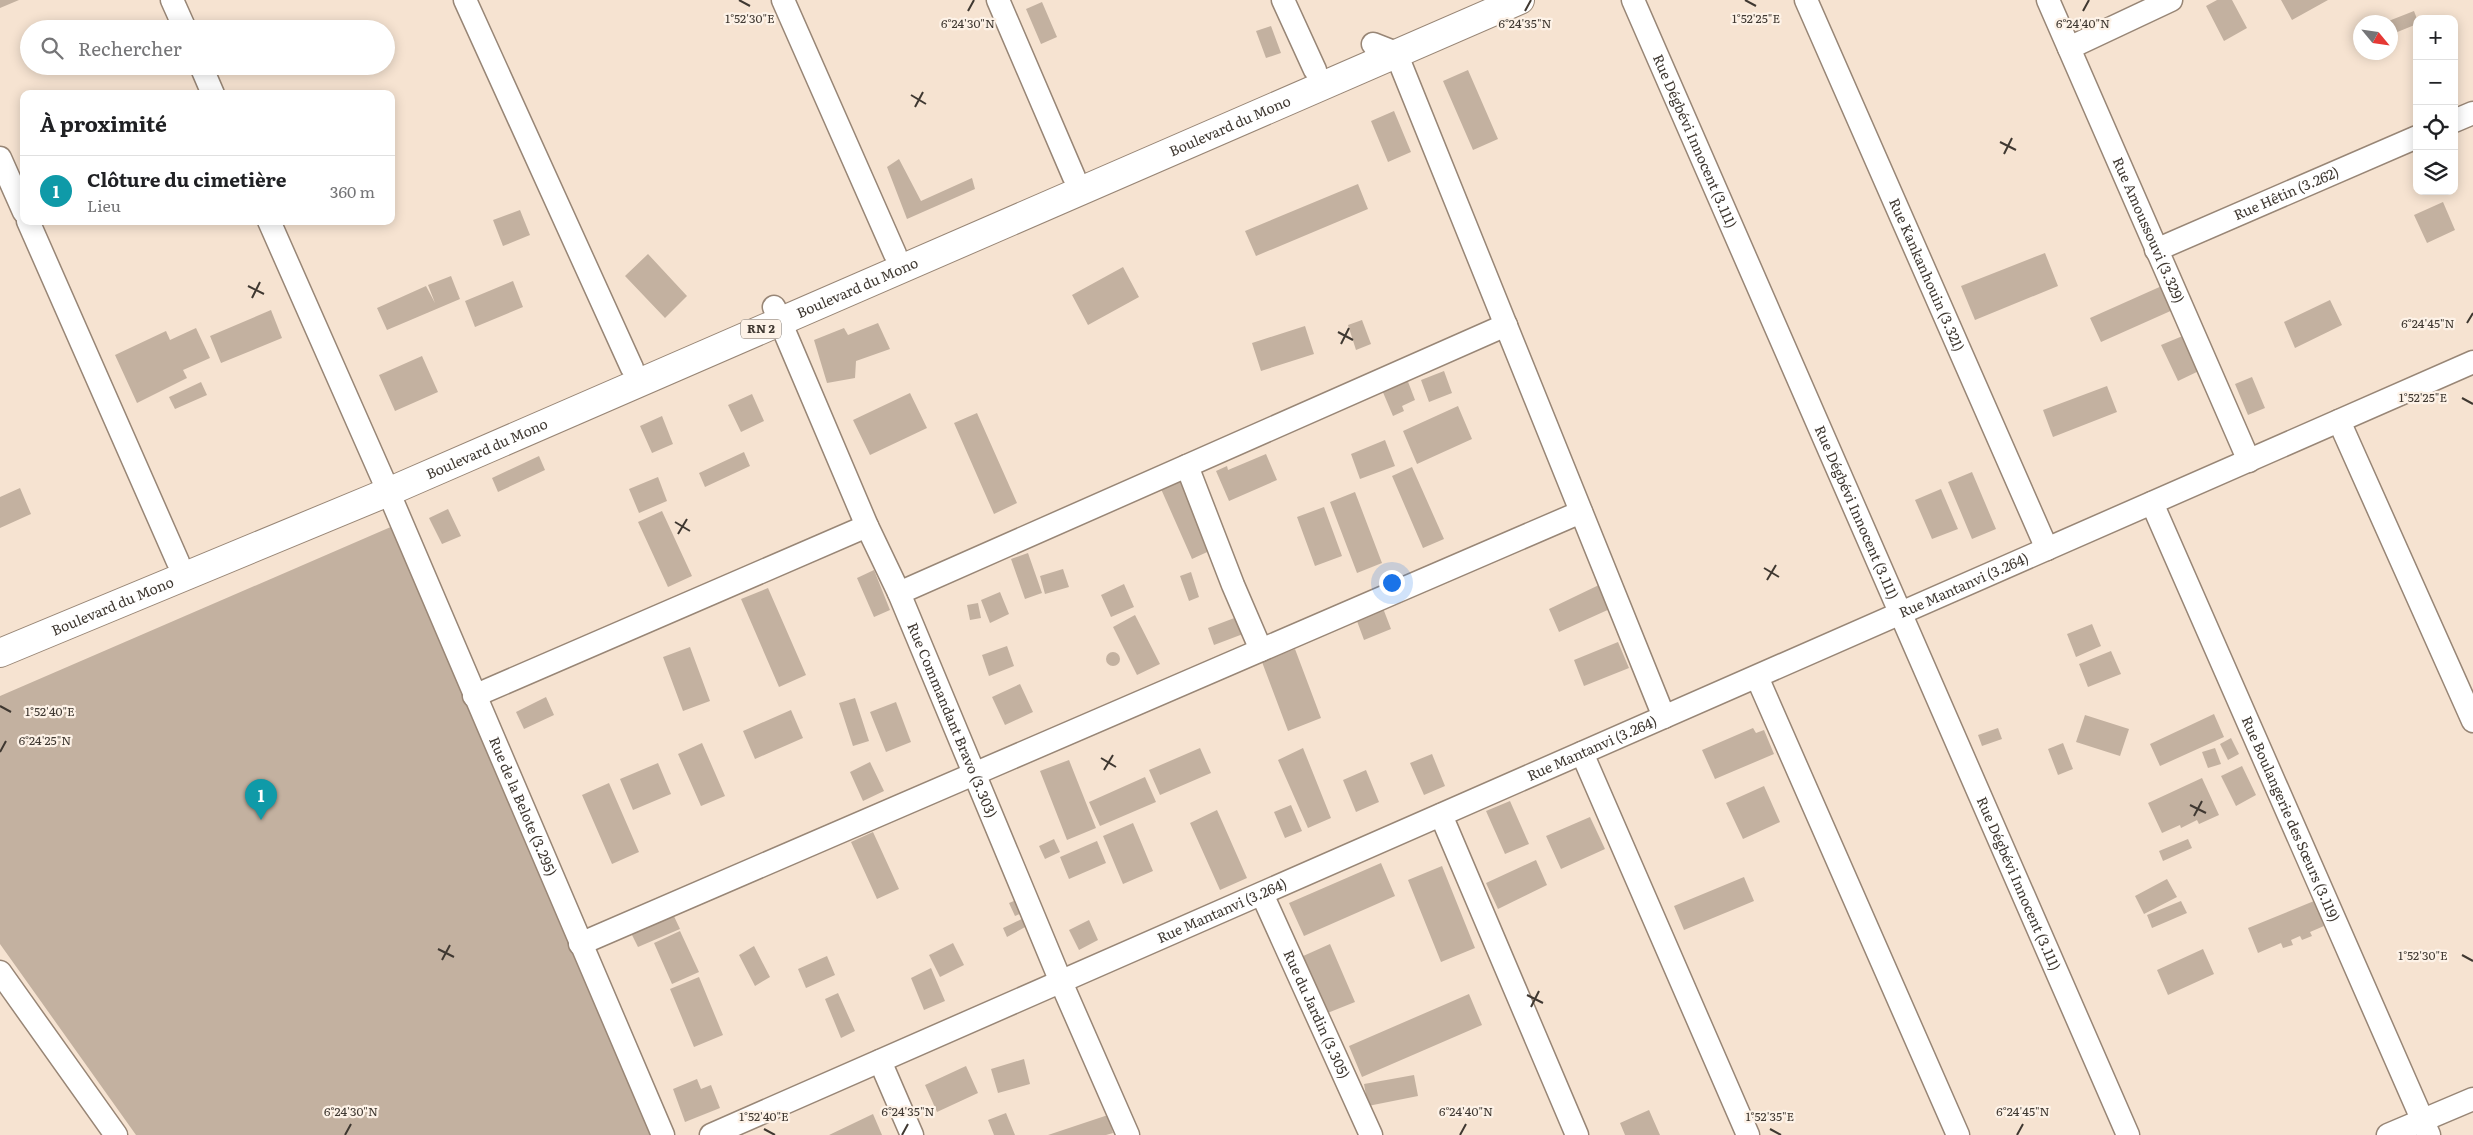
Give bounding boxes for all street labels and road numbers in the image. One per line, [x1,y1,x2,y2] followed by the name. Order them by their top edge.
[1649,51,1742,231] street label: Rue Dégbévi Innocent (3.111)
[1166,90,1293,160] street label: Boulevard du Mono
[2109,154,2190,306] street label: Rue Amoussouvi (3.329)
[2230,161,2342,224] street label: Rue Hêtin (3.262)
[1885,195,1970,354] street label: Rue Kankanhouin (3.321)
[793,252,921,322] street label: Boulevard du Mono
[741,320,781,338] road number: RN 2
[423,413,550,483] street label: Boulevard du Mono
[1811,422,1904,602] street label: Rue Dégbévi Innocent (3.111)
[1895,547,2031,622] street label: Rue Mantanvi (3.264)
[48,571,176,640] street label: Boulevard du Mono
[903,619,1002,821] street label: Rue Commandant Bravo (3.303)
[1523,710,1660,785] street label: Rue Mantanvi (3.264)
[2238,712,2345,925] street label: Rue Boulangerie des Sœurs (3.119)
[485,733,562,879] street label: Rue de la Belote (3.295)
[1973,793,2066,973] street label: Rue Dégbévi Innocent (3.111)
[1154,873,1290,947] street label: Rue Mantanvi (3.264)
[1279,946,1355,1082] street label: Rue du Jardin (3.305)

